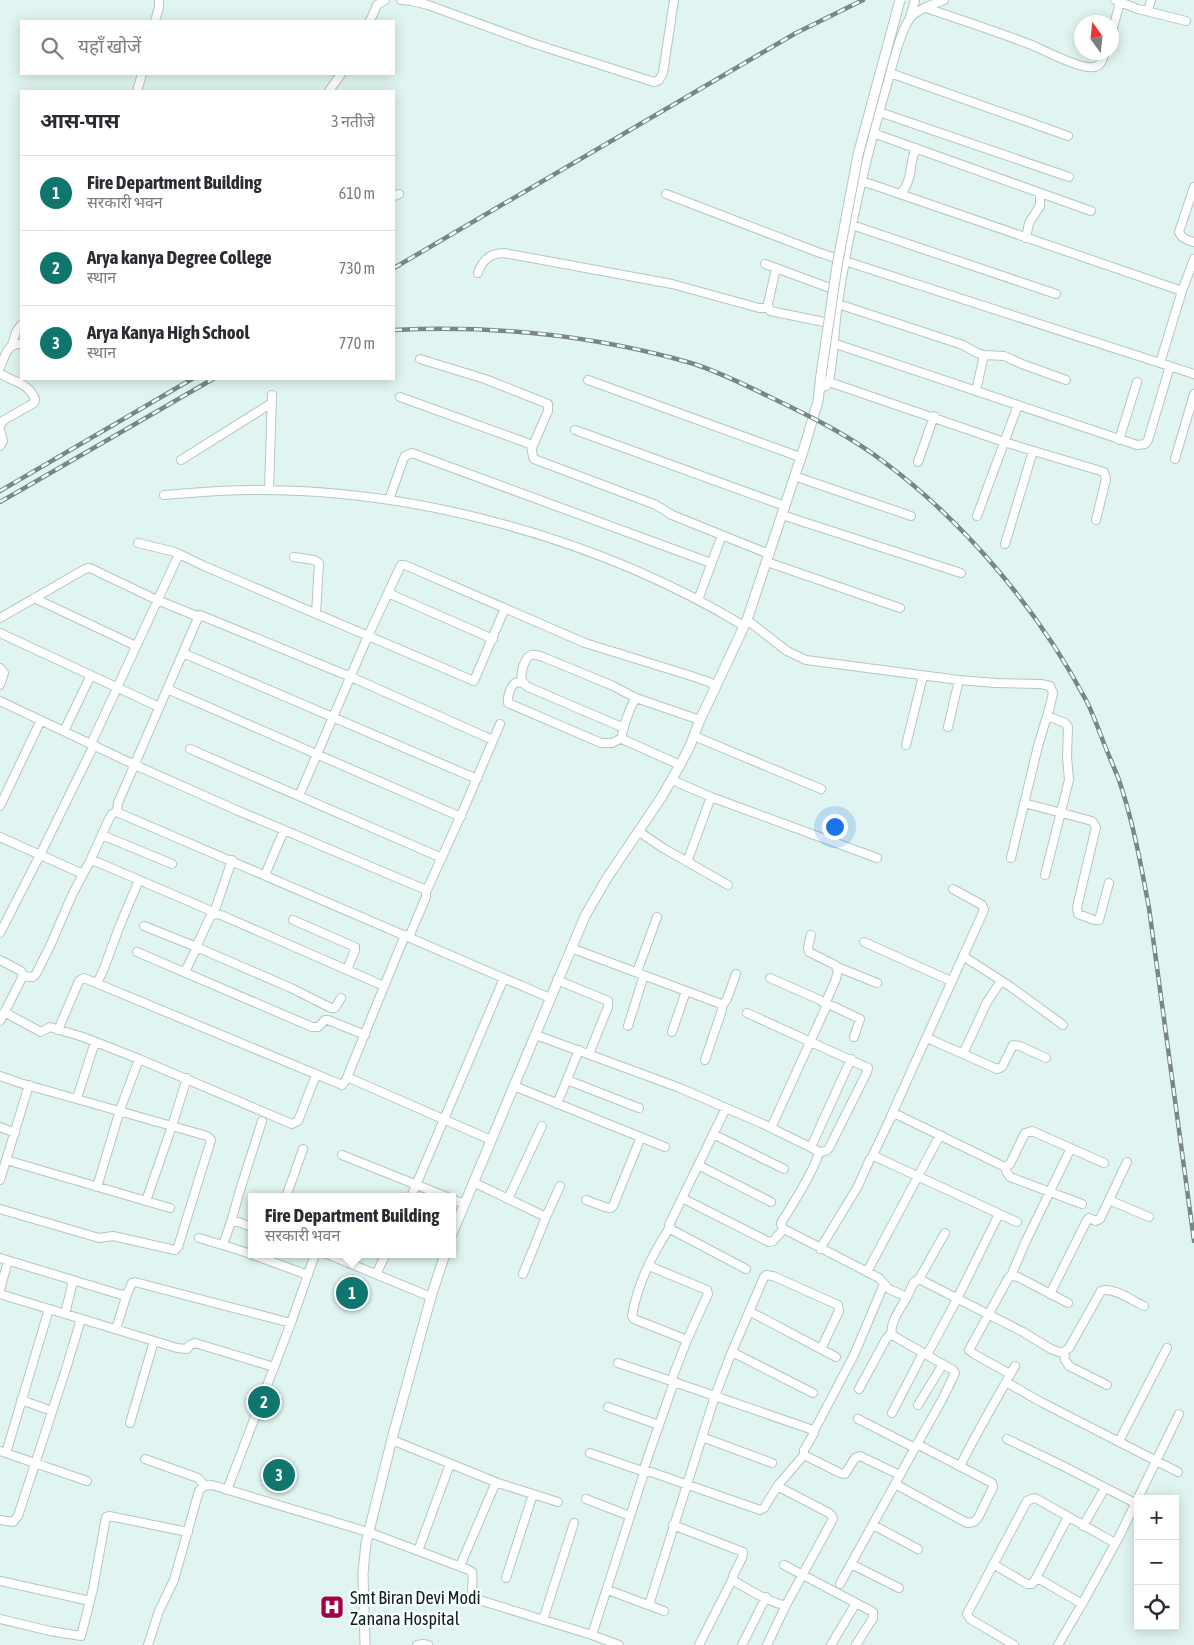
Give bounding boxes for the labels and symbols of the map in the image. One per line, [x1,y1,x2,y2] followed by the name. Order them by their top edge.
[1074,15,1119,60] north arrow
[822,814,848,840] your location
[336,1274,368,1312] pin: 1
[248,1383,280,1421] pin: 2
[263,1456,295,1494] pin: 3
[350,1587,481,1629] place label: Smt Biran Devi Modi Zanana Hospital
[319,1594,345,1620] hospital icon: Smt Biran Devi Modi Zanana Hospital

